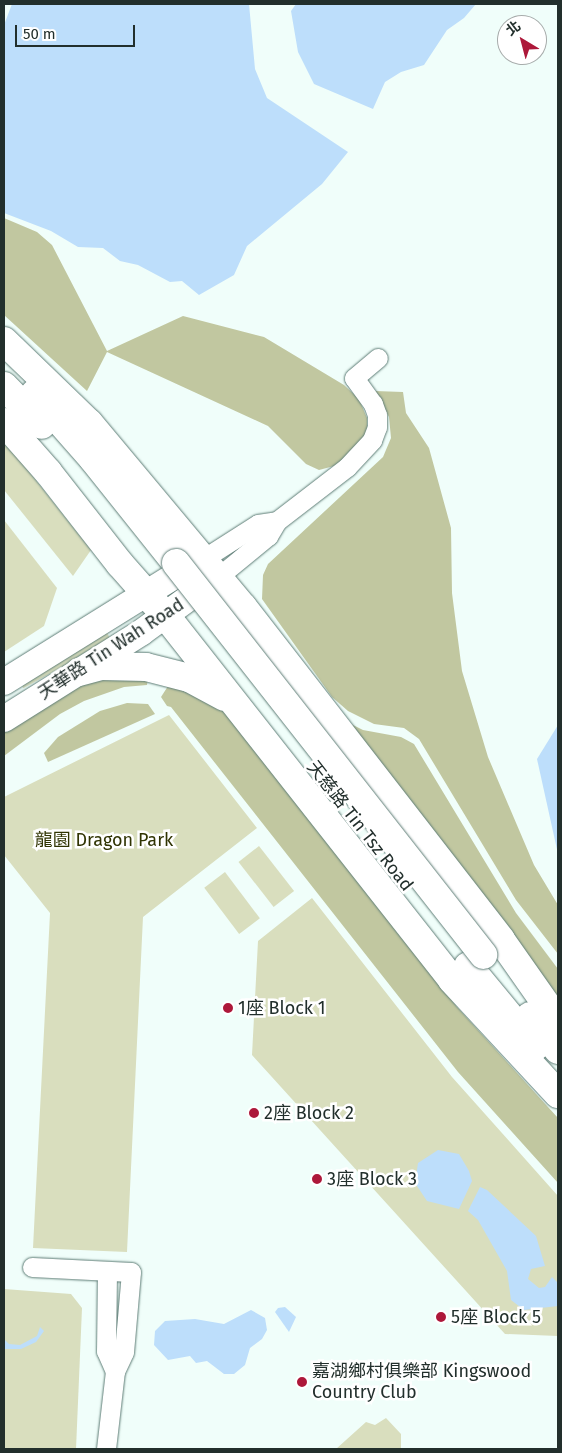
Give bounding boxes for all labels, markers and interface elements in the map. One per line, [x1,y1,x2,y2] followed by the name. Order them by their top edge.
[18,15,138,47] scale bar
[497,15,547,65] north arrow
[503,17,524,39] text: 北
[23,25,56,43] text: 50 m
[34,594,188,704] street label: 天華路 Tin Wah Road
[302,757,418,895] street label: 天慈路 Tin Tsz Road
[35,829,173,851] park label: 龍園 Dragon Park
[238,997,326,1019] place label: 1座 Block 1
[222,1002,234,1014] marker: 1座 Block 1
[264,1102,354,1124] place label: 2座 Block 2
[248,1107,260,1119] marker: 2座 Block 2
[327,1168,417,1190] place label: 3座 Block 3
[311,1173,323,1185] marker: 3座 Block 3
[451,1306,541,1328] place label: 5座 Block 5
[435,1311,447,1323] marker: 5座 Block 5
[312,1361,531,1404] place label: 嘉湖鄉村俱樂部 Kingswood Country Club
[296,1376,308,1388] marker: 嘉湖鄉村俱樂部 Kingswood Country Club

